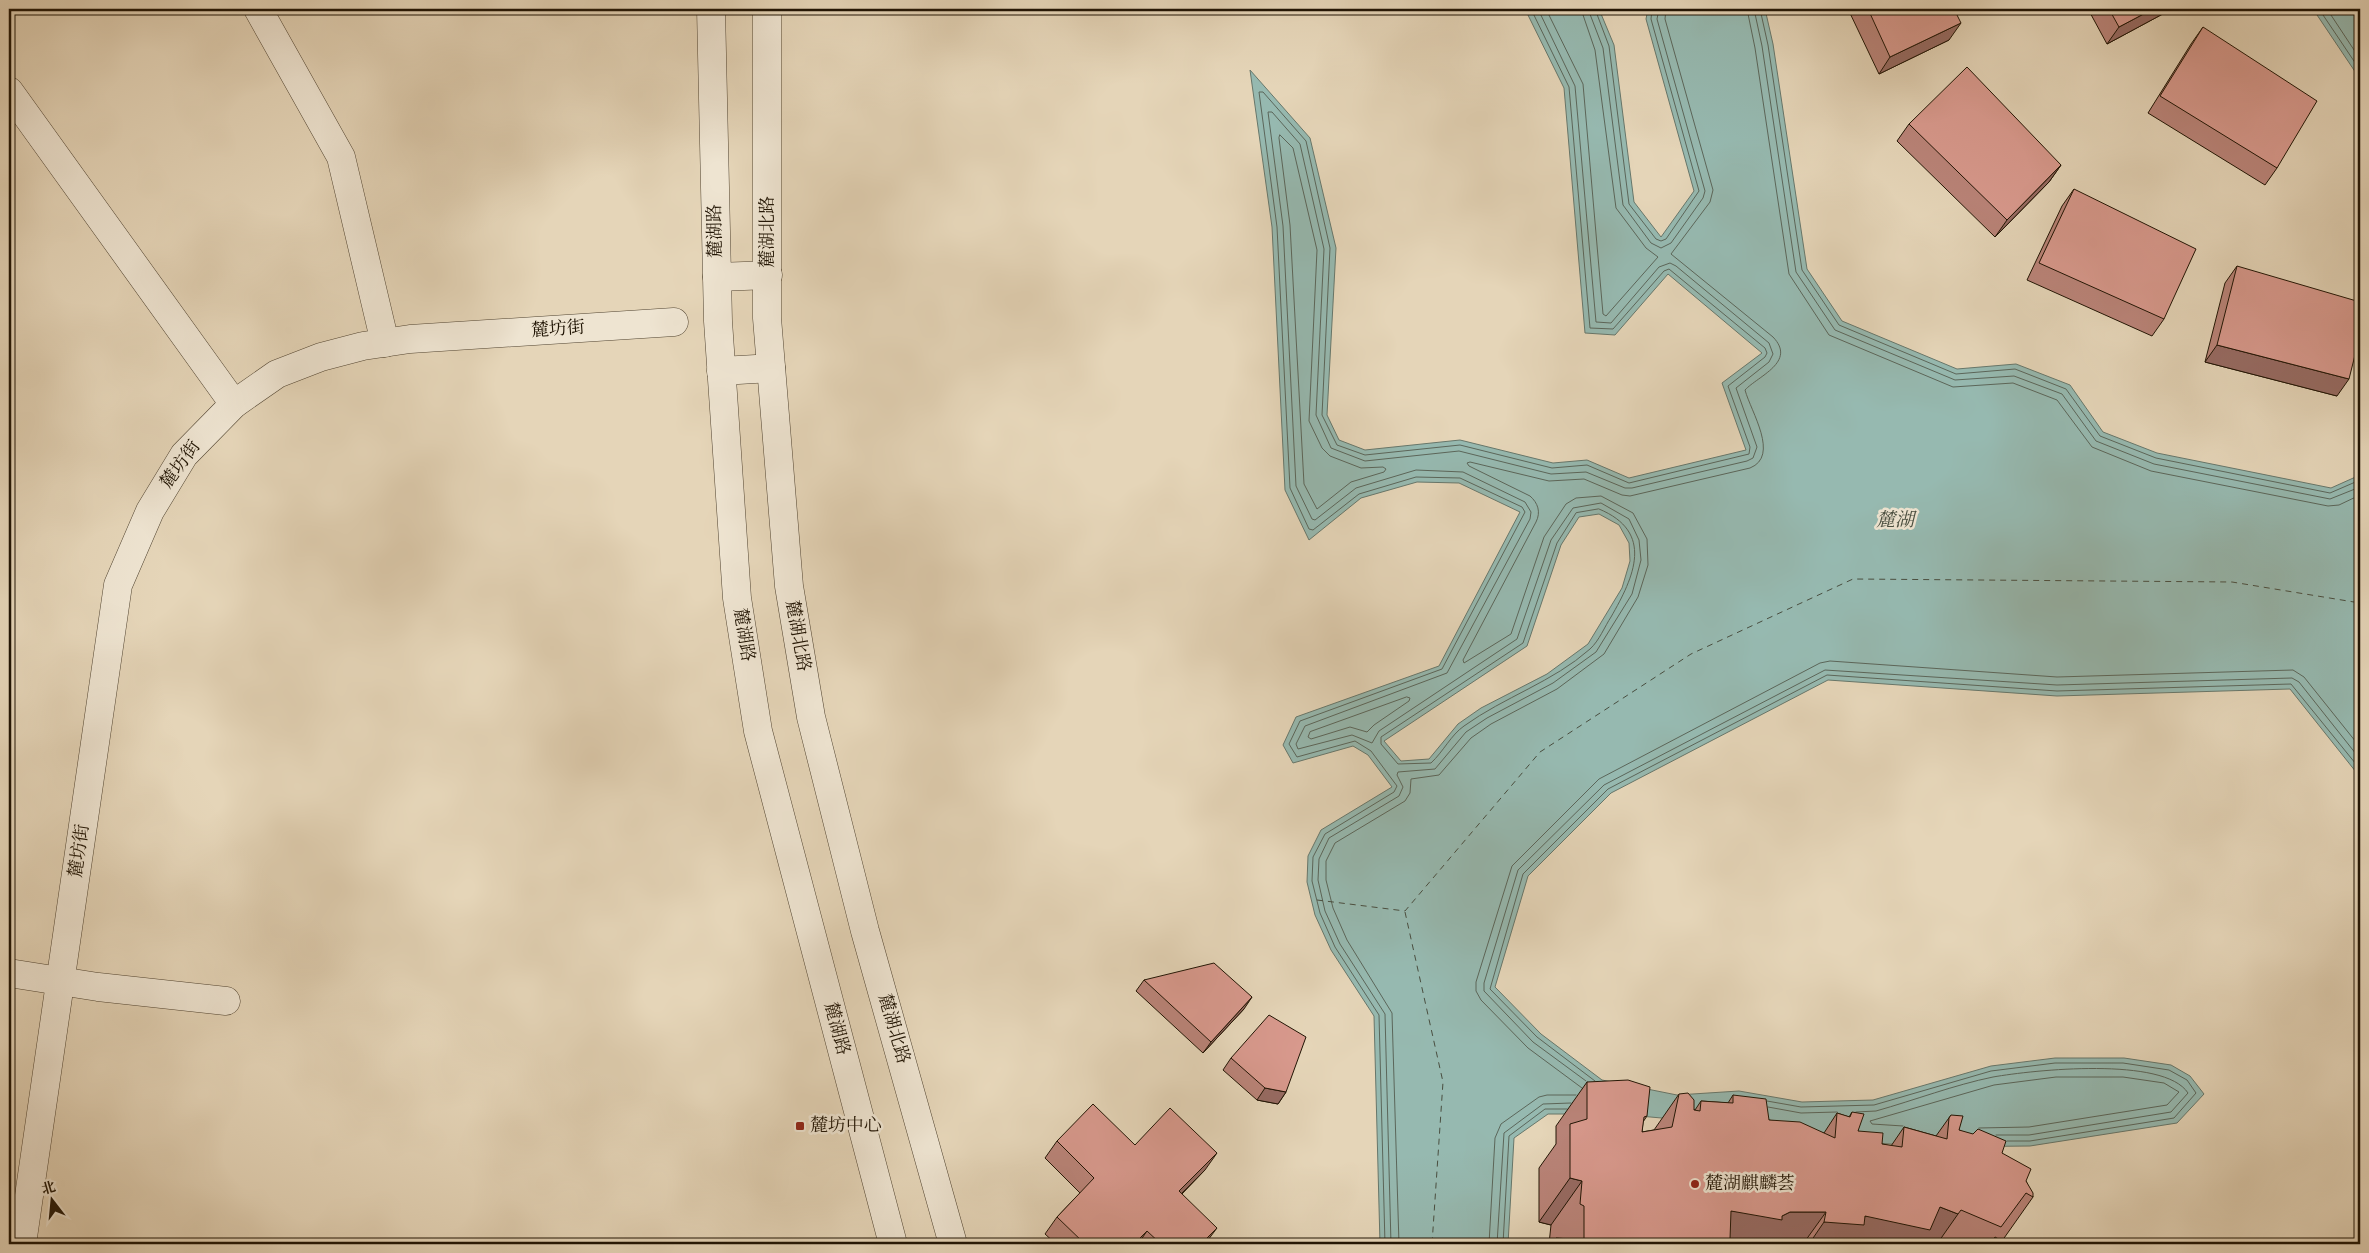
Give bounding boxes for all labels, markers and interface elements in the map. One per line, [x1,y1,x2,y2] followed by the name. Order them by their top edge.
[756,196,781,268] street label: 麓湖北路
[703,204,729,258] street label: 麓湖路
[530,316,586,344] street label: 麓坊街
[155,436,207,494] street label: 麓坊街
[1876,508,1917,534] water label: 麓湖
[778,598,816,674] street label: 麓湖北路
[726,606,760,664] street label: 麓湖路
[64,823,96,879] street label: 麓坊街
[871,991,915,1067] street label: 麓湖北路
[817,1000,855,1058] street label: 麓湖路
[810,1114,882,1139] place label: 麓坊中心
[794,1120,806,1132] marker: 麓坊中心
[1705,1172,1795,1197] place label: 麓湖麒麟荟
[28,1176,78,1226] north arrow
[39,1178,58,1200] text: 北
[1689,1178,1701,1190] marker: 麓湖麒麟荟

